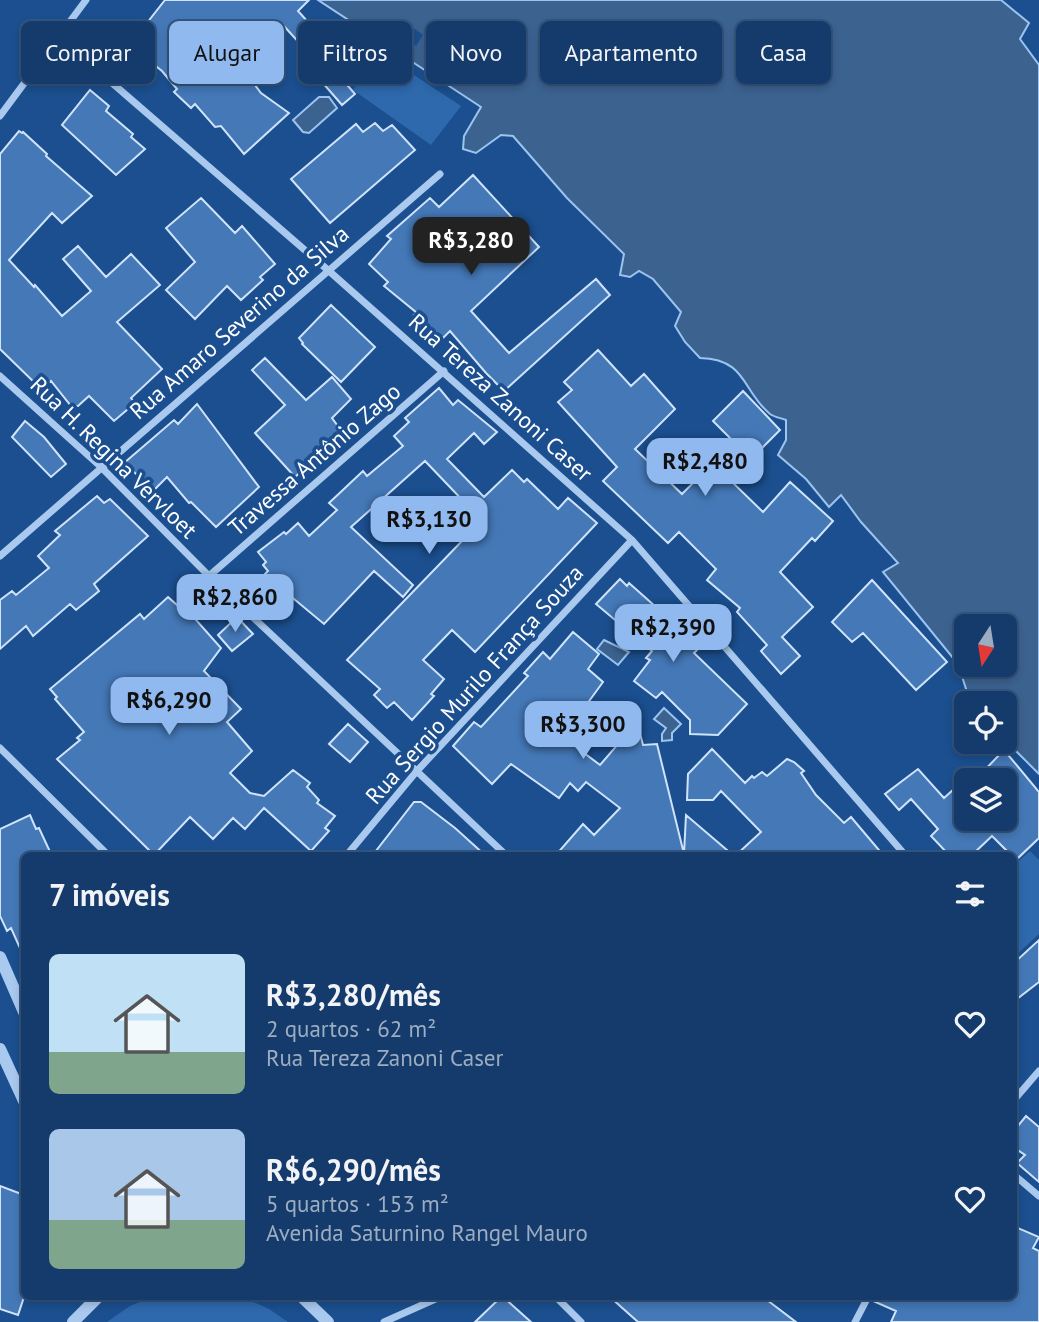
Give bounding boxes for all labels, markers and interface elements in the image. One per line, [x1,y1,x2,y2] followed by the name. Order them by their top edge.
[21,21,155,84] chip: Comprar
[169,21,284,84] chip: Alugar
[298,21,412,84] chip: Filtros
[426,21,526,84] chip: Novo
[540,21,722,84] chip: Apartamento
[736,21,831,84] chip: Casa
[406,218,536,277] pin: R$3,280
[123,219,355,425] street label: Rua Amaro Severino da Silva
[429,225,513,254] text: R$3,280
[403,307,599,487] street label: Rua Tereza Zanoni Caser
[24,370,204,544] street label: Rua H. Regina Vervloet
[222,376,406,542] street label: Travessa Antônio Zago
[640,438,770,498] pin: R$2,480
[663,446,747,475] text: R$2,480
[364,496,494,556] pin: R$3,130
[387,504,471,533] text: R$3,130
[359,558,589,810] street label: Rua Sergio Murilo França Souza
[170,574,300,634] pin: R$2,860
[193,582,277,611] text: R$2,860
[608,604,738,664] pin: R$2,390
[631,612,715,641] text: R$2,390
[954,614,1017,677] north arrow
[954,614,1017,831] map controls
[104,678,234,737] pin: R$6,290
[127,685,211,714] text: R$6,290
[954,691,1017,754] button: locate
[518,702,648,761] pin: R$3,300
[541,709,625,738] text: R$3,300
[954,768,1017,831] button: layers
[49,875,170,914] text: 7 imóveis
[951,875,989,913] icon: filters
[266,975,441,1014] text: R$3,280/mês
[105,982,189,1066] icon: home
[951,1005,989,1043] icon: heart
[266,1014,436,1043] text: 2 quartos · 62 m²
[266,1043,503,1072] text: Rua Tereza Zanoni Caser
[266,1150,441,1189] text: R$6,290/mês
[105,1157,189,1241] icon: home
[951,1180,989,1218] icon: heart
[266,1189,449,1218] text: 5 quartos · 153 m²
[266,1218,588,1247] text: Avenida Saturnino Rangel Mauro

